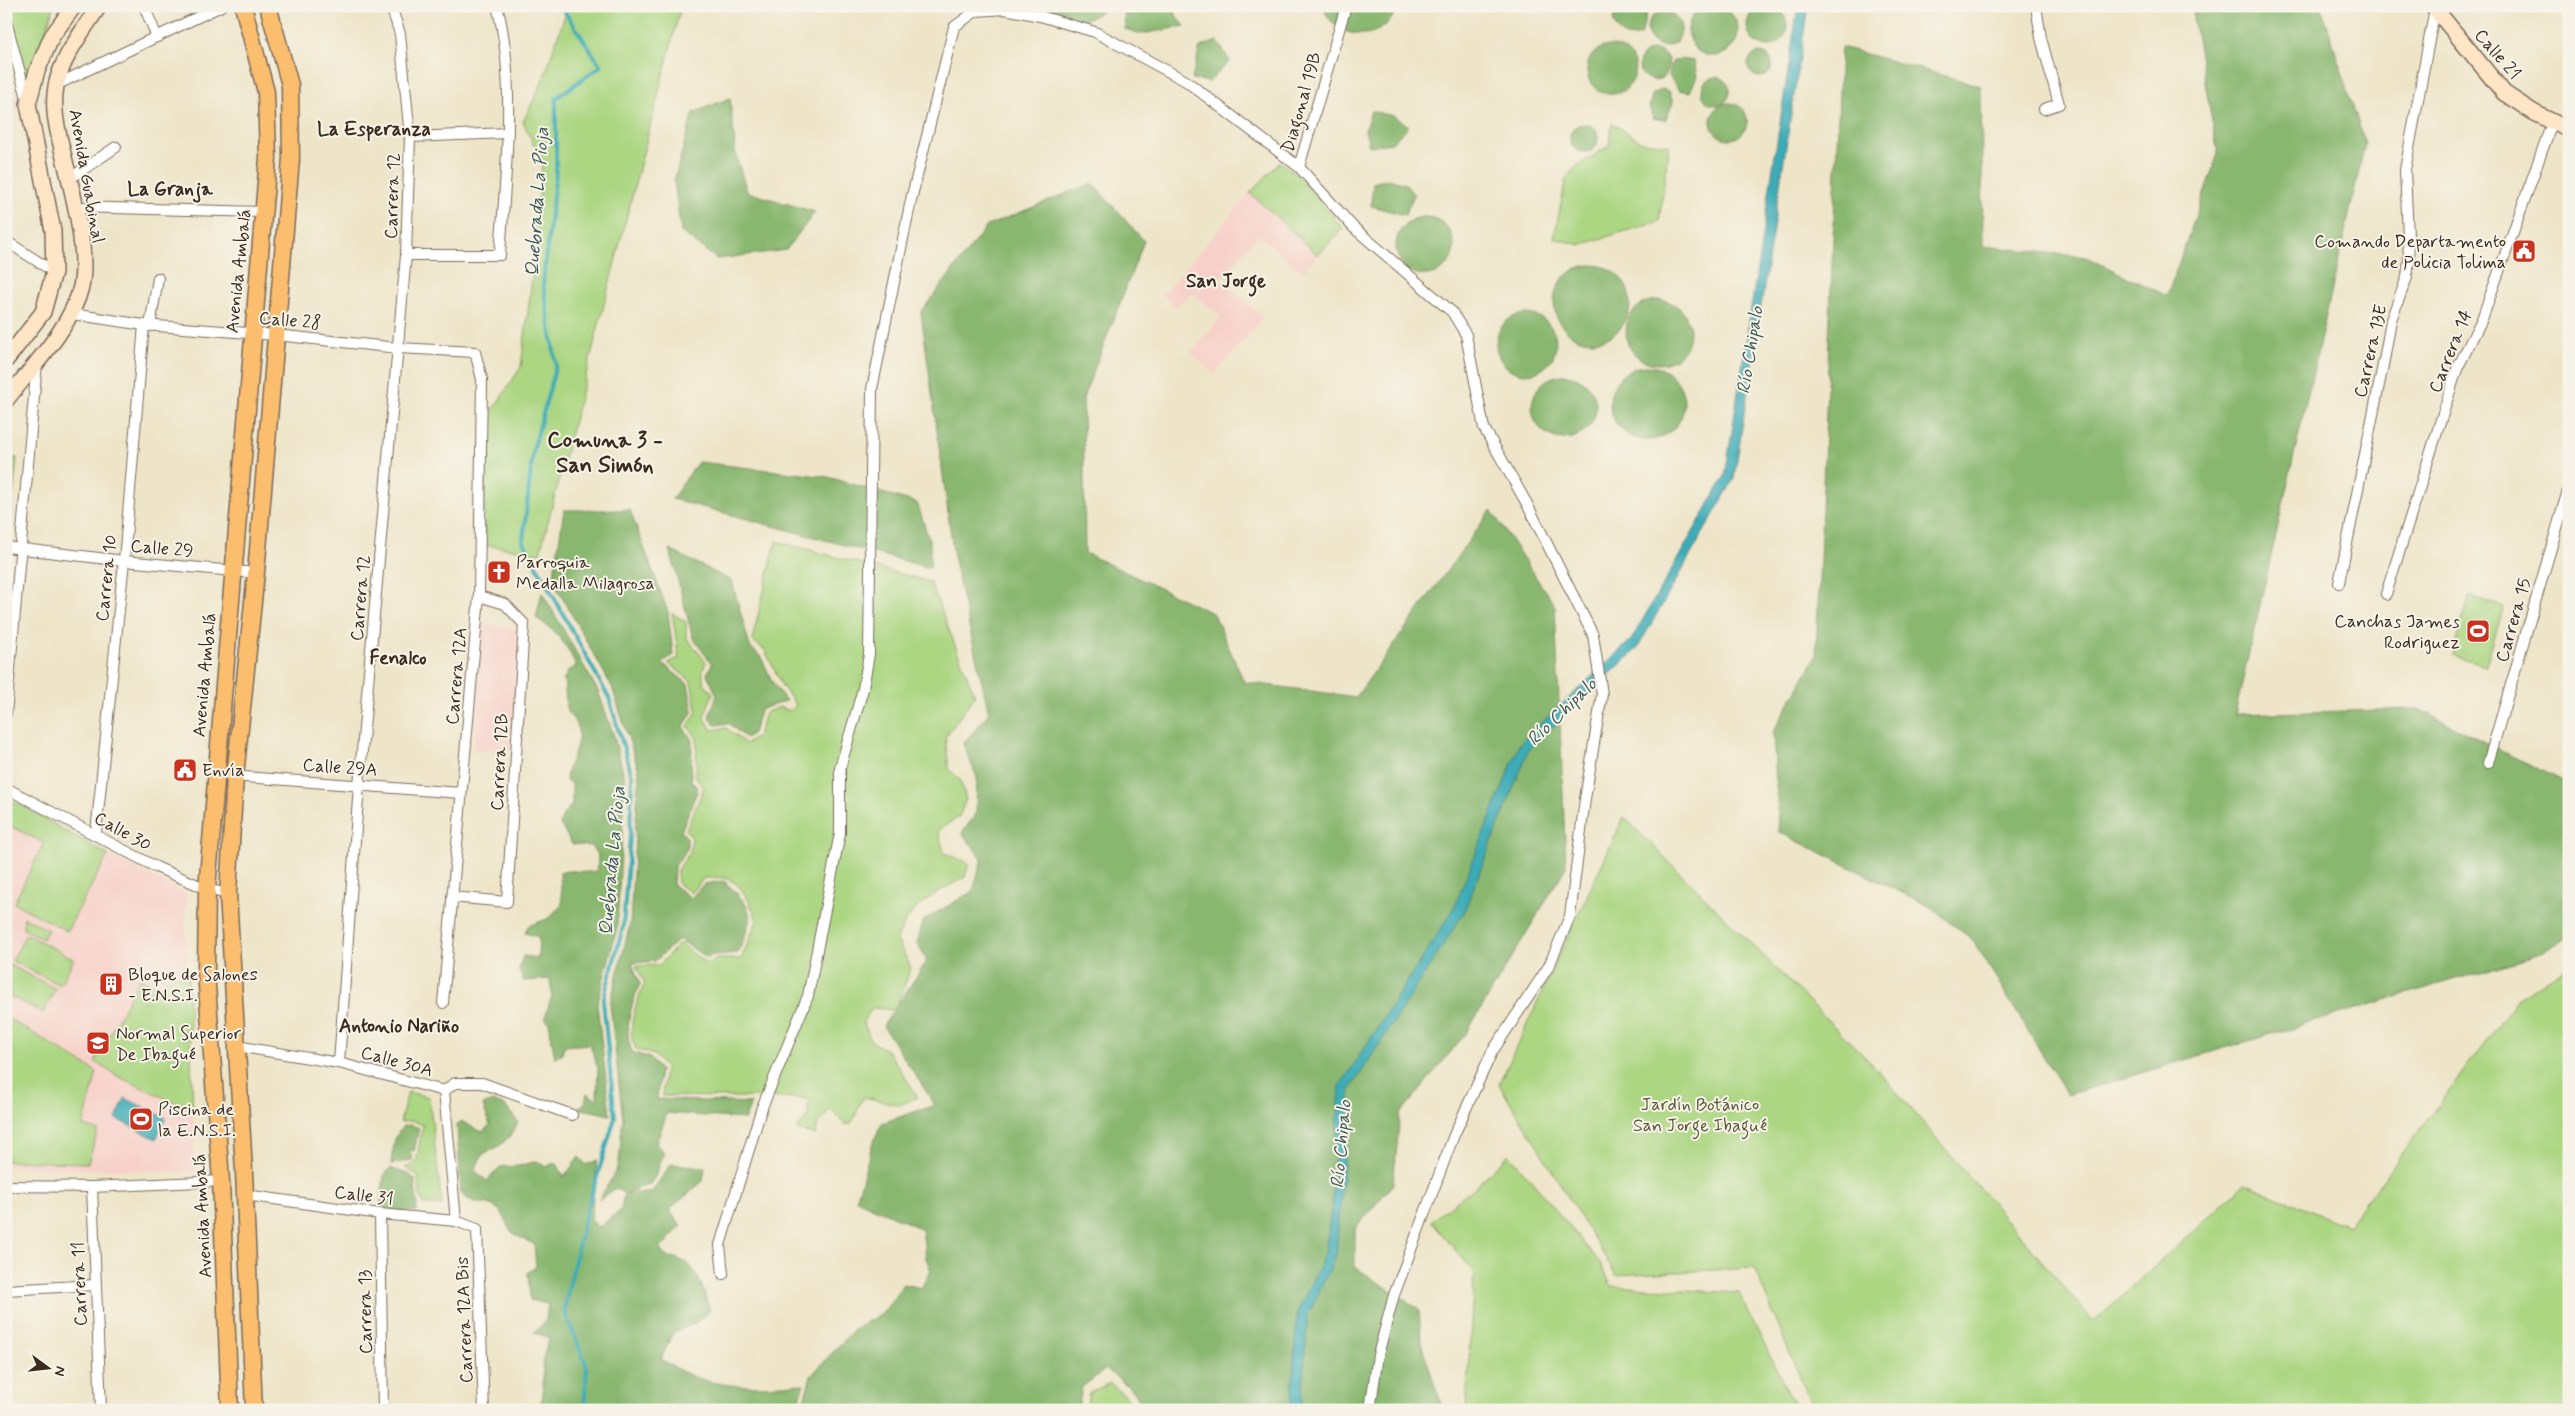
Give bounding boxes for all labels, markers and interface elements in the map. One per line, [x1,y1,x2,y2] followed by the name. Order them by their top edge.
[2468,24,2526,85] street label: Calle 21
[1276,49,1330,156] street label: Diagonal 19B
[62,107,110,245] street label: Avenida Guabinal
[317,117,431,142] district label: La Esperanza
[520,126,555,278] water label: Quebrada La Pioja
[380,152,406,240] street label: Carrera 12
[127,177,213,203] district label: La Granja
[221,208,257,334] street label: Avenida Ambalá
[2314,230,2506,275] place label: Comando Departamento de Policia Tolima
[2511,238,2537,264] public building icon: Comando Departamento de Policia Tolima
[1186,269,1266,297] district label: San Jorge
[2349,302,2393,400] street label: Carrera 13E
[1731,304,1770,396] water label: Río Chipalo
[258,306,322,336] street label: Calle 28
[2423,306,2479,397] street label: Carrera 14
[547,427,663,480] district label: Comuna 3 - San Simón
[91,534,123,623] street label: Carrera 10
[129,534,194,564] street label: Calle 29
[516,551,655,596] place label: Parroquia Medalla Milagrosa
[345,554,377,642] street label: Carrera 12
[486,559,512,585] church icon: Parroquia Medalla Milagrosa
[2491,575,2537,665] street label: Carrera 15
[2334,610,2460,655] place label: Canchas James Rodriguez
[188,612,222,738] street label: Avenida Ambalá
[2465,618,2491,644] sports icon: Canchas James Rodriguez
[441,626,473,726] street label: Carrera 12A
[369,646,427,671] district label: Fenalco
[1522,672,1603,752] water label: Río Chipalo
[485,713,515,811] street label: Carrera 12B
[302,753,378,783] street label: Calle 29A
[172,757,198,783] public building icon: Envía
[202,759,245,783] place label: Envía
[594,785,632,937] water label: Quebrada La Pioja
[90,806,155,857] street label: Calle 30
[128,963,258,1008] place label: Bloque de Salones - E.N.S.I.
[98,971,124,997] building icon: Bloque de Salones - E.N.S.I.
[339,1014,459,1039] district label: Antonio Nariño
[116,1022,241,1069] place label: Normal Superior De Ibagué
[85,1030,111,1056] school or university icon: Normal Superior De Ibagué
[358,1041,435,1083] street label: Calle 30A
[1633,1093,1767,1140] park label: Jardín Botánico San Jorge Ibagué
[158,1098,236,1143] place label: Piscina de la E.N.S.I.
[1325,1098,1358,1189] water label: Río Chipalo
[128,1106,154,1132] sports icon: Piscina de la E.N.S.I.
[188,1153,218,1279] street label: Avenida Ambalá
[333,1180,395,1212] street label: Calle 31
[67,1241,93,1327] street label: Carrera 11
[451,1256,479,1384] street label: Carrera 12A Bis
[353,1269,379,1354] street label: Carrera 13
[22,1344,72,1394] north arrow
[50,1364,69,1378] text: N

